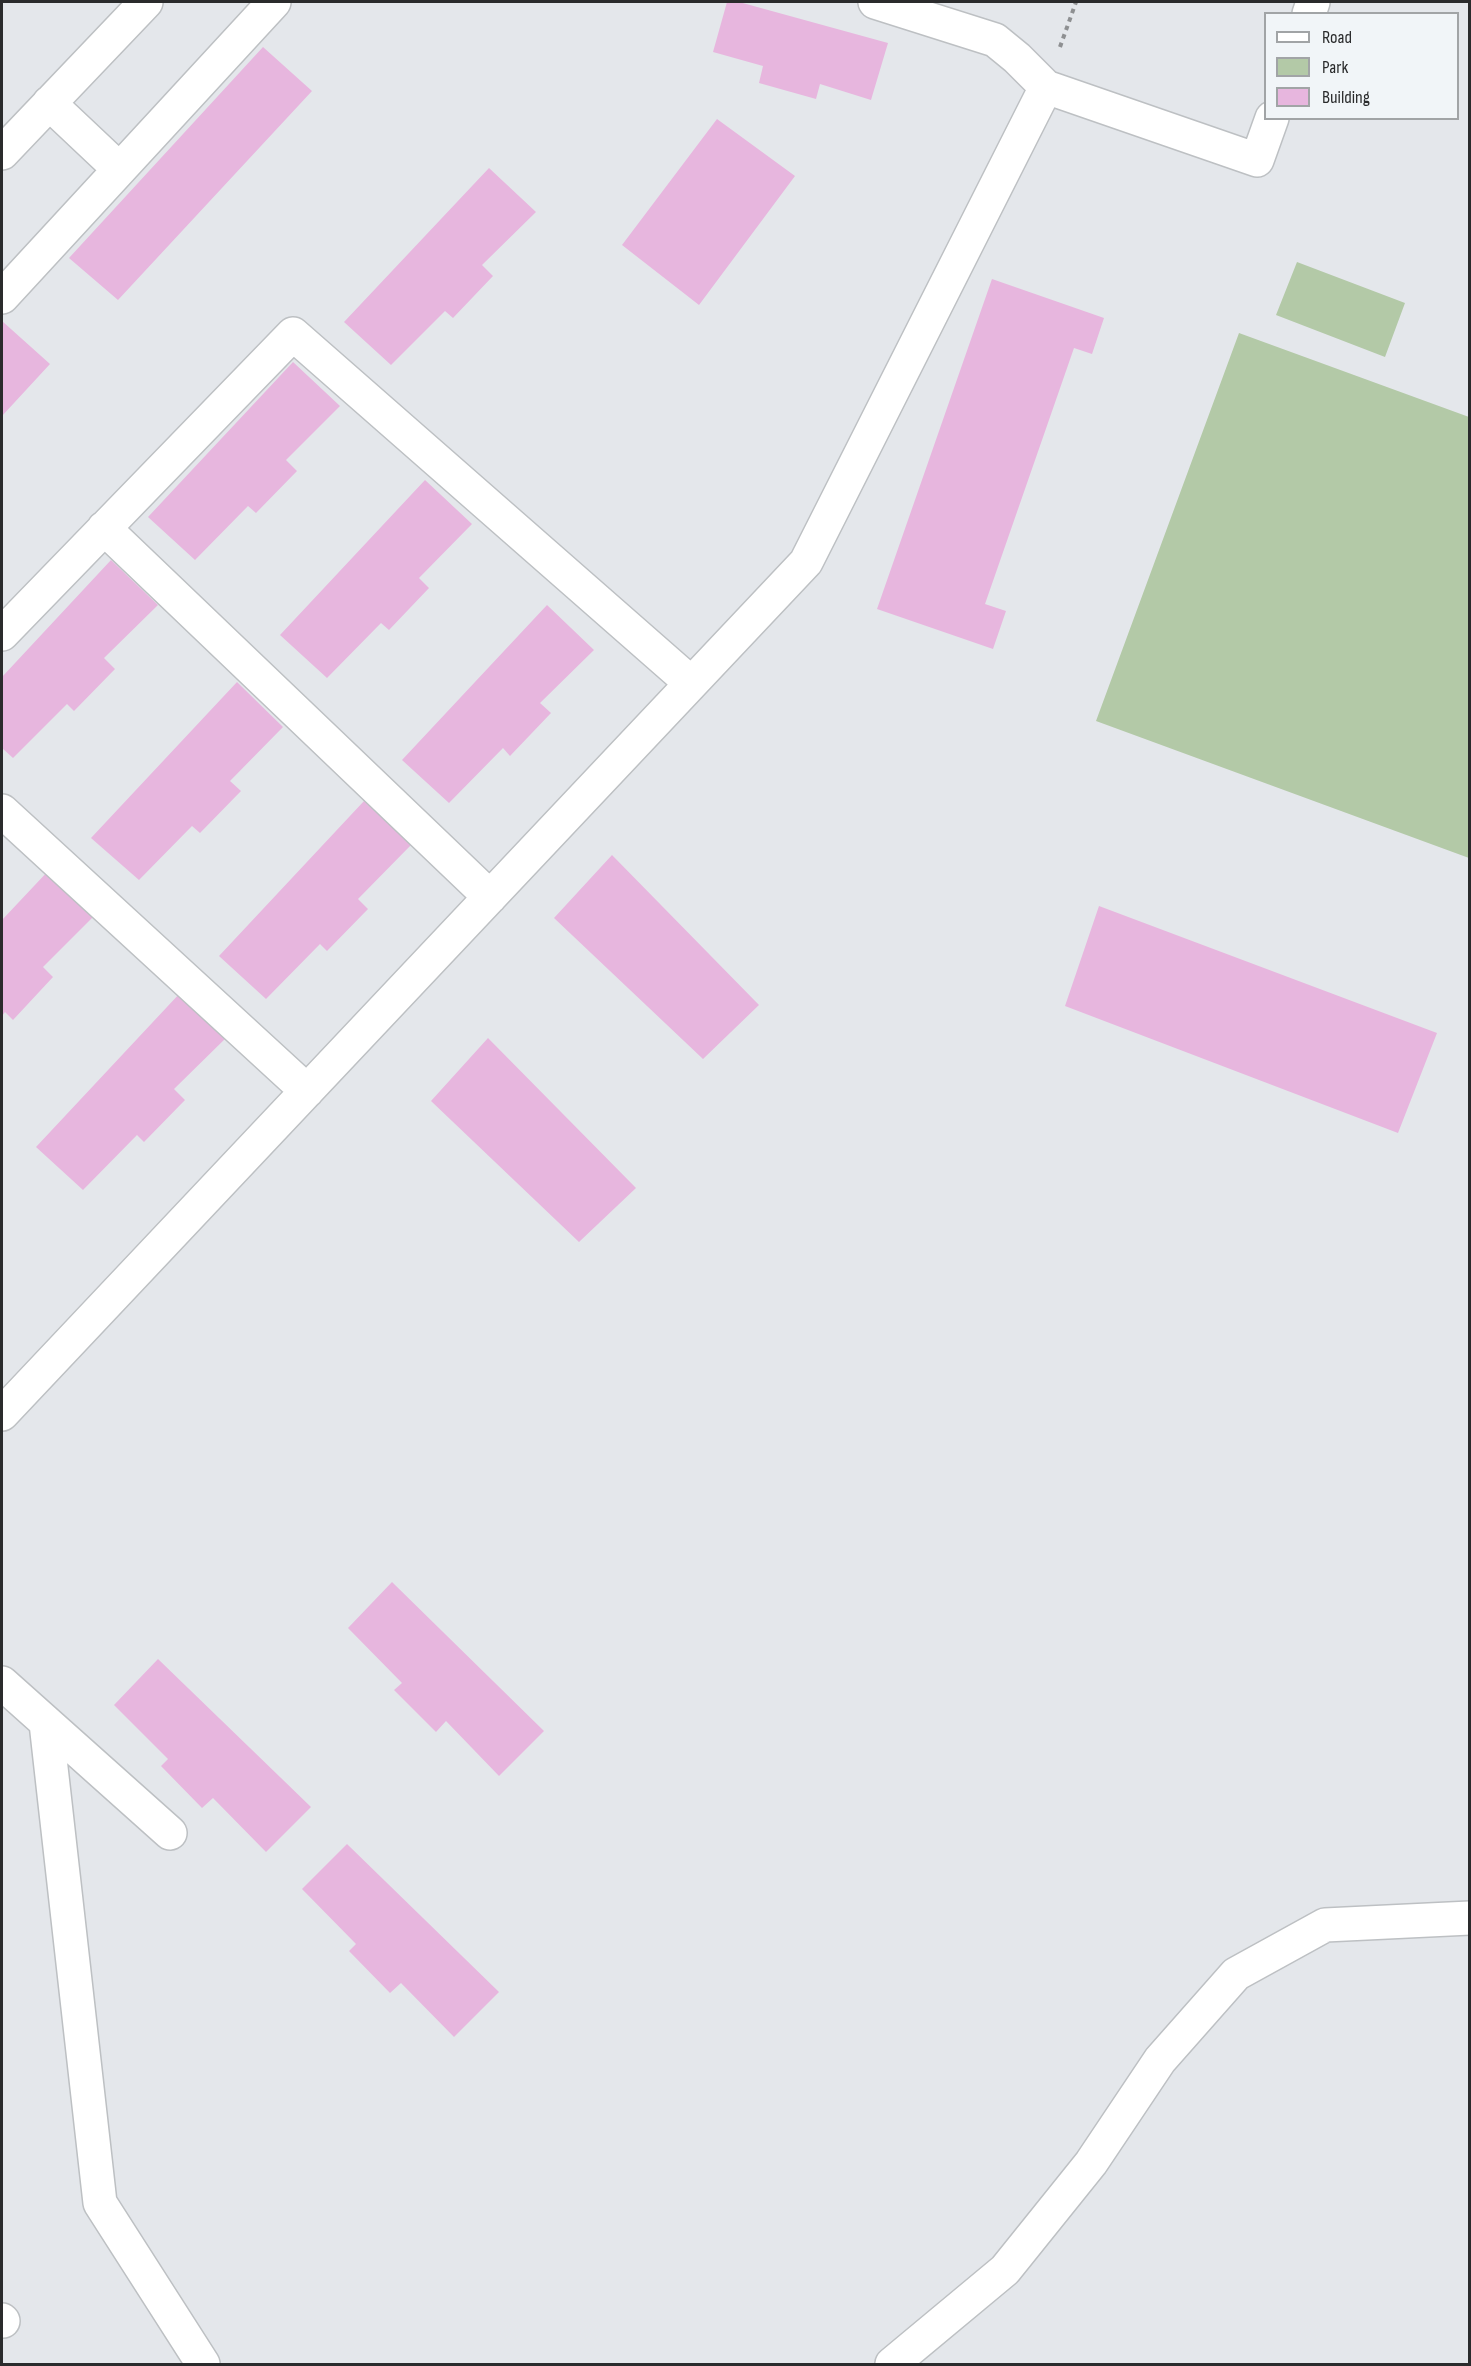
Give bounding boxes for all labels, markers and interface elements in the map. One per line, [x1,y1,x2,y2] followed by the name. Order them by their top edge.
[1264,12,1459,120] legend
[1322,27,1352,48] text: Road
[1322,57,1348,78] text: Park
[1322,87,1370,108] text: Building

